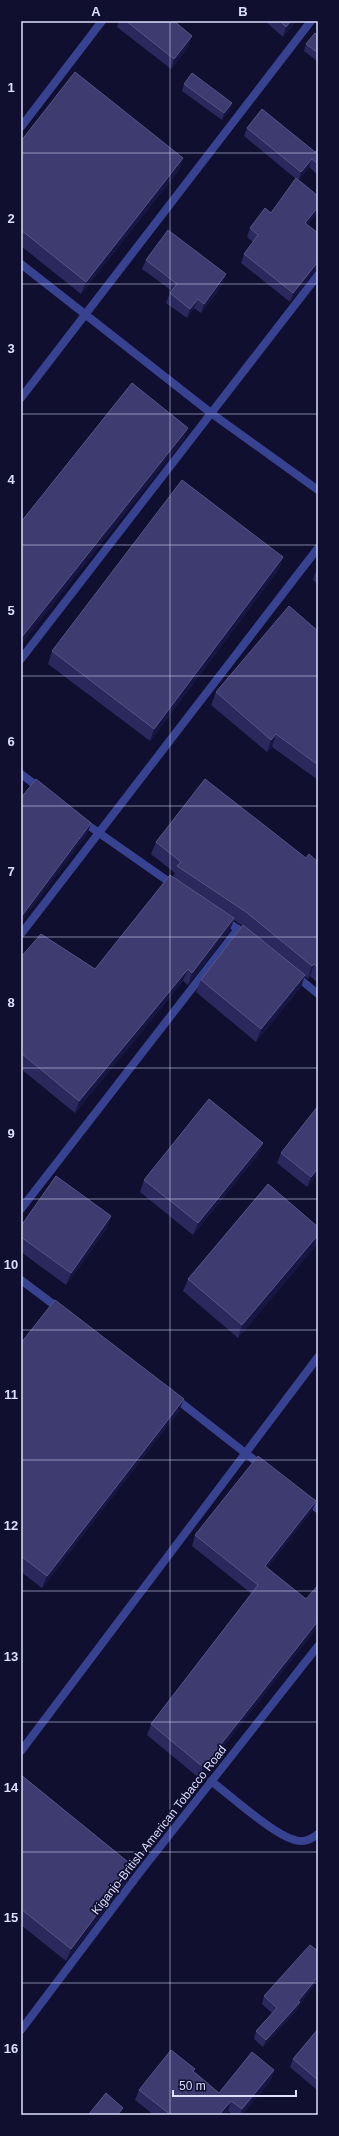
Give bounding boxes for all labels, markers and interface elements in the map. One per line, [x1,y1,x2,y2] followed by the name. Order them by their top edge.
[91,4,101,19] text: A
[238,4,248,19] text: B
[7,80,15,95] text: 1
[7,211,15,226] text: 2
[7,341,15,356] text: 3
[7,472,15,487] text: 4
[7,603,15,618] text: 5
[7,734,15,749] text: 6
[7,864,15,879] text: 7
[7,995,15,1010] text: 8
[7,1126,15,1141] text: 9
[4,1257,18,1272] text: 10
[4,1387,18,1402] text: 11
[4,1518,18,1533] text: 12
[4,1649,18,1664] text: 13
[89,1743,229,1917] street label: Kiganjo-British American Tobacco Road
[4,1780,19,1795] text: 14
[4,1910,18,1925] text: 15
[4,2041,18,2056] text: 16
[173,2072,296,2098] scale bar
[179,2079,206,2093] text: 50 m

